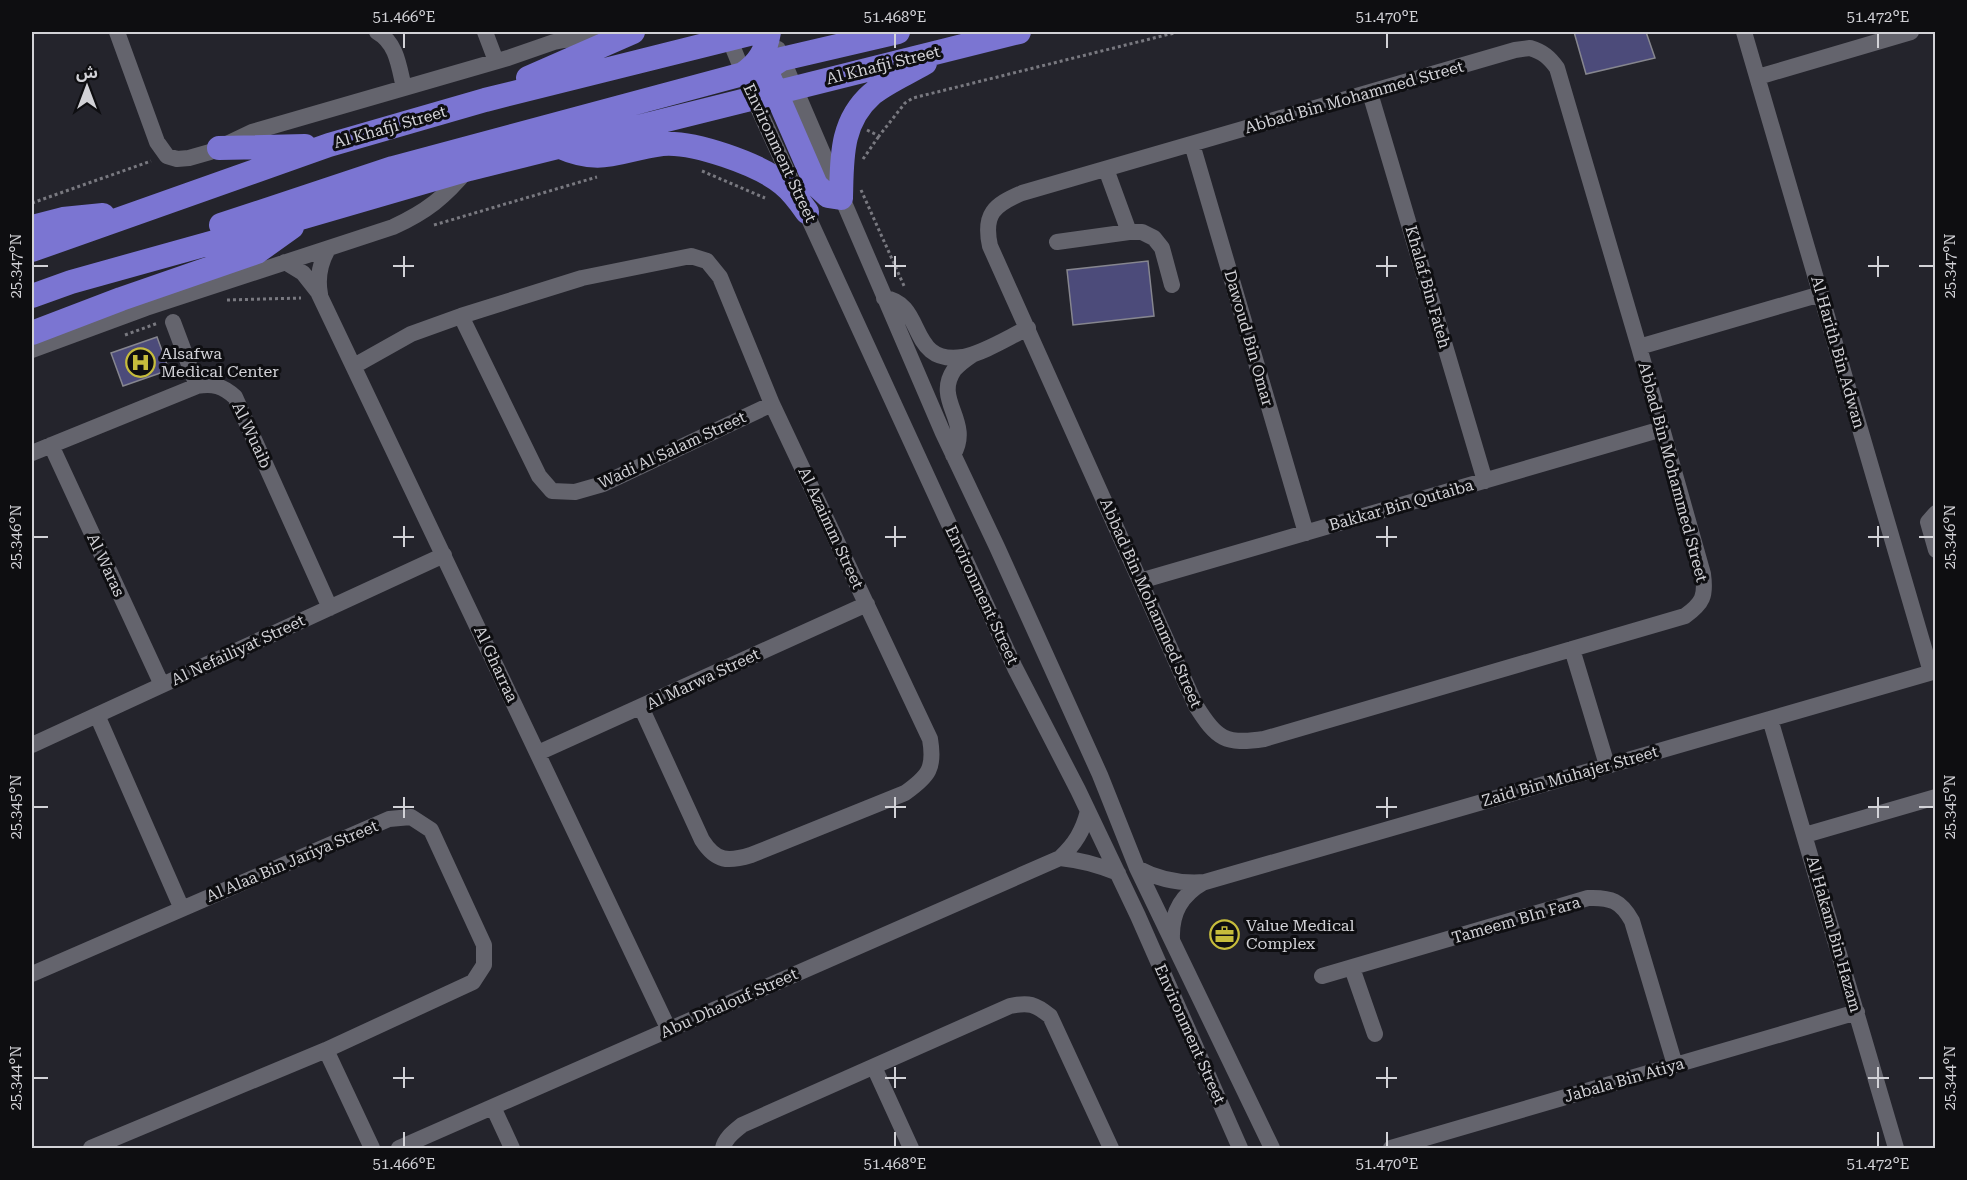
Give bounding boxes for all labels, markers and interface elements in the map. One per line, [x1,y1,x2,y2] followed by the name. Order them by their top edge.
[373,8,435,26] text: 51.466°E
[864,8,926,26] text: 51.468°E
[1356,8,1418,26] text: 51.470°E
[1847,8,1909,26] text: 51.472°E
[824,42,942,88] street label: Al Khafji Street
[57,57,117,117] north arrow
[1242,57,1466,137] street label: Abbad Bin Mohammed Street
[76,63,98,82] text: ش
[739,81,821,225] street label: Environment Street
[331,102,449,152] street label: Al Khafji Street
[1401,223,1455,351] street label: Khalaf Bin Fateh
[7,233,25,299] text: 25.347°N
[1941,233,1959,299] text: 25.347°N
[1221,268,1278,409] street label: Dawoud Bin Omar
[1807,273,1869,431] street label: Al Harith Bin Adwan
[161,344,279,381] place label: Alsafwa Medical Center
[124,346,156,378] hospital icon: Alsafwa Medical Center
[1634,360,1712,584] street label: Abbad Bin Mohammed Street
[228,399,276,471] street label: Al Wuaib
[595,407,749,493] street label: Wadi Al Salam Street
[794,464,868,592] street label: Al Azaimm Street
[1327,475,1476,535] street label: Bakkar Bin Qutaiba
[1096,495,1206,711] street label: Abbad Bin Mohammed Street
[7,504,25,570] text: 25.346°N
[1941,504,1959,570] text: 25.346°N
[941,523,1023,667] street label: Environment Street
[83,530,129,600] street label: Al Waras
[168,611,308,689] street label: Al Nefailiyat Street
[470,623,522,705] street label: Al Gharraa
[643,644,763,714] street label: Al Marwa Street
[1480,742,1660,810] street label: Zaid Bin Muhajer Street
[7,774,25,840] text: 25.345°N
[1941,774,1959,840] text: 25.345°N
[203,816,381,906] street label: Al Alaa Bin Jariya Street
[1803,854,1866,1015] street label: Al Hakam Bin Hazam
[1450,892,1583,947] street label: Tameem BIn Fara
[1246,916,1355,953] place label: Value Medical Complex
[1209,918,1241,950] office icon: Value Medical Complex
[1151,961,1229,1107] street label: Environment Street
[658,964,800,1042] street label: Abu Dhalouf Street
[7,1045,25,1111] text: 25.344°N
[1941,1045,1959,1111] text: 25.344°N
[1562,1054,1686,1106] street label: Jabala Bin Atiya
[373,1155,435,1173] text: 51.466°E
[864,1155,926,1173] text: 51.468°E
[1356,1155,1418,1173] text: 51.470°E
[1847,1155,1909,1173] text: 51.472°E

